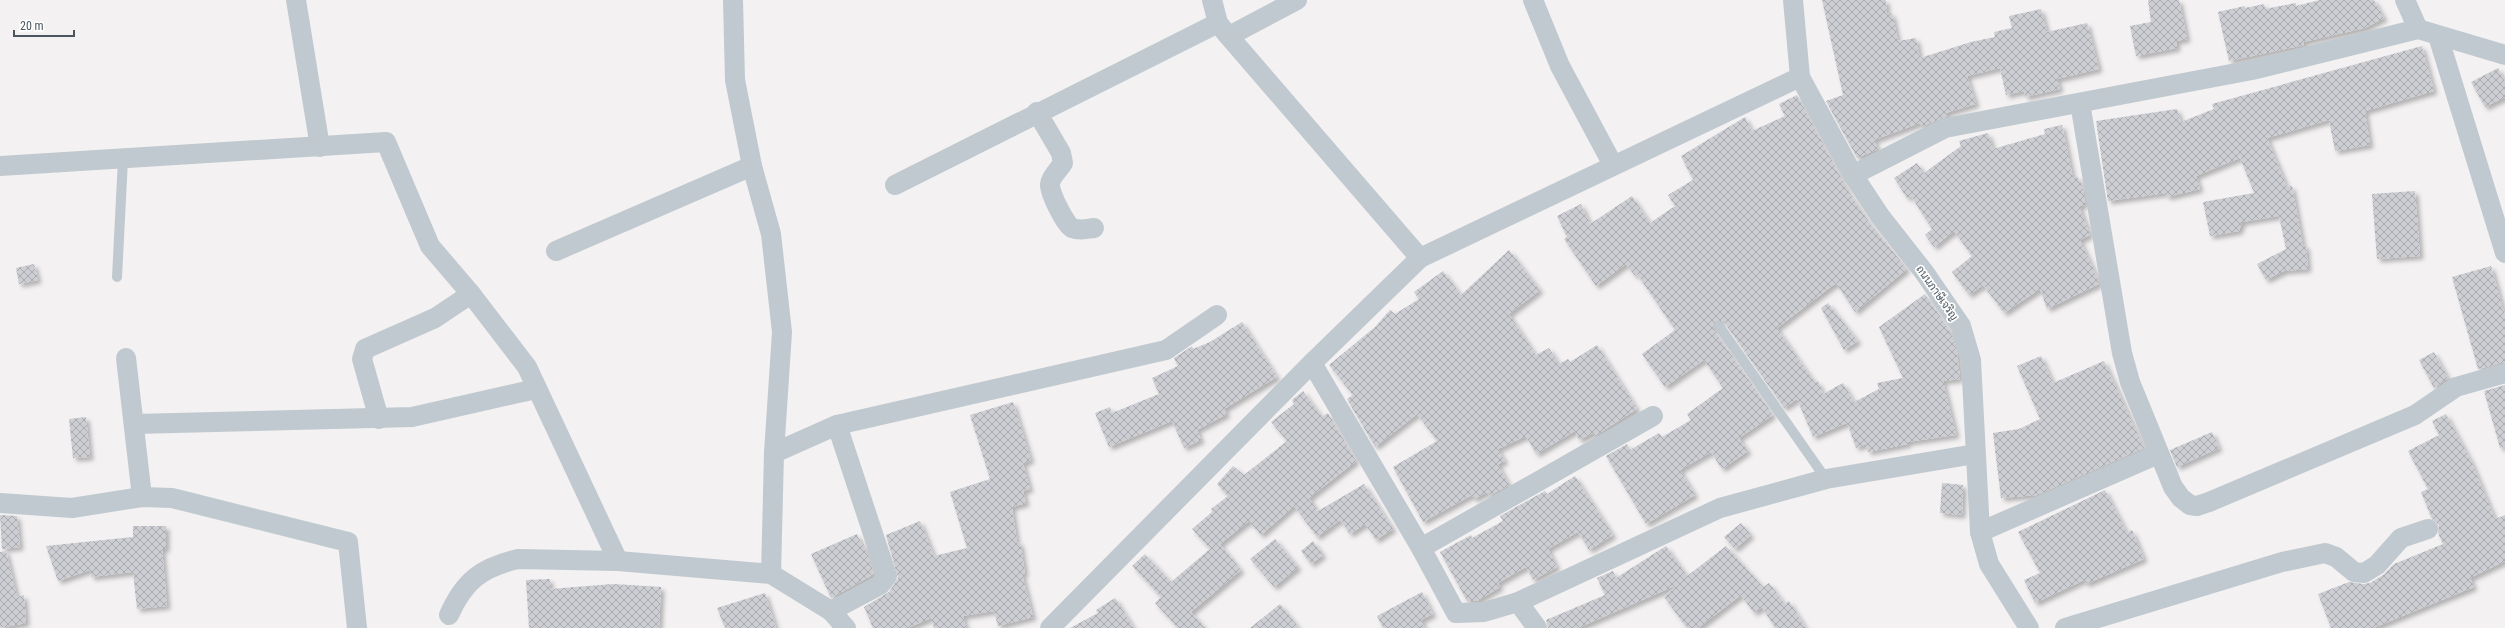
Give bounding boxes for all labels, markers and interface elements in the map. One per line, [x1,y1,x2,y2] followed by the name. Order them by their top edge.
[14,12,74,38] scale bar
[20,19,44,33] text: 20 m
[1913,262,1962,323] street label: ถนนภาษีเจริญ

